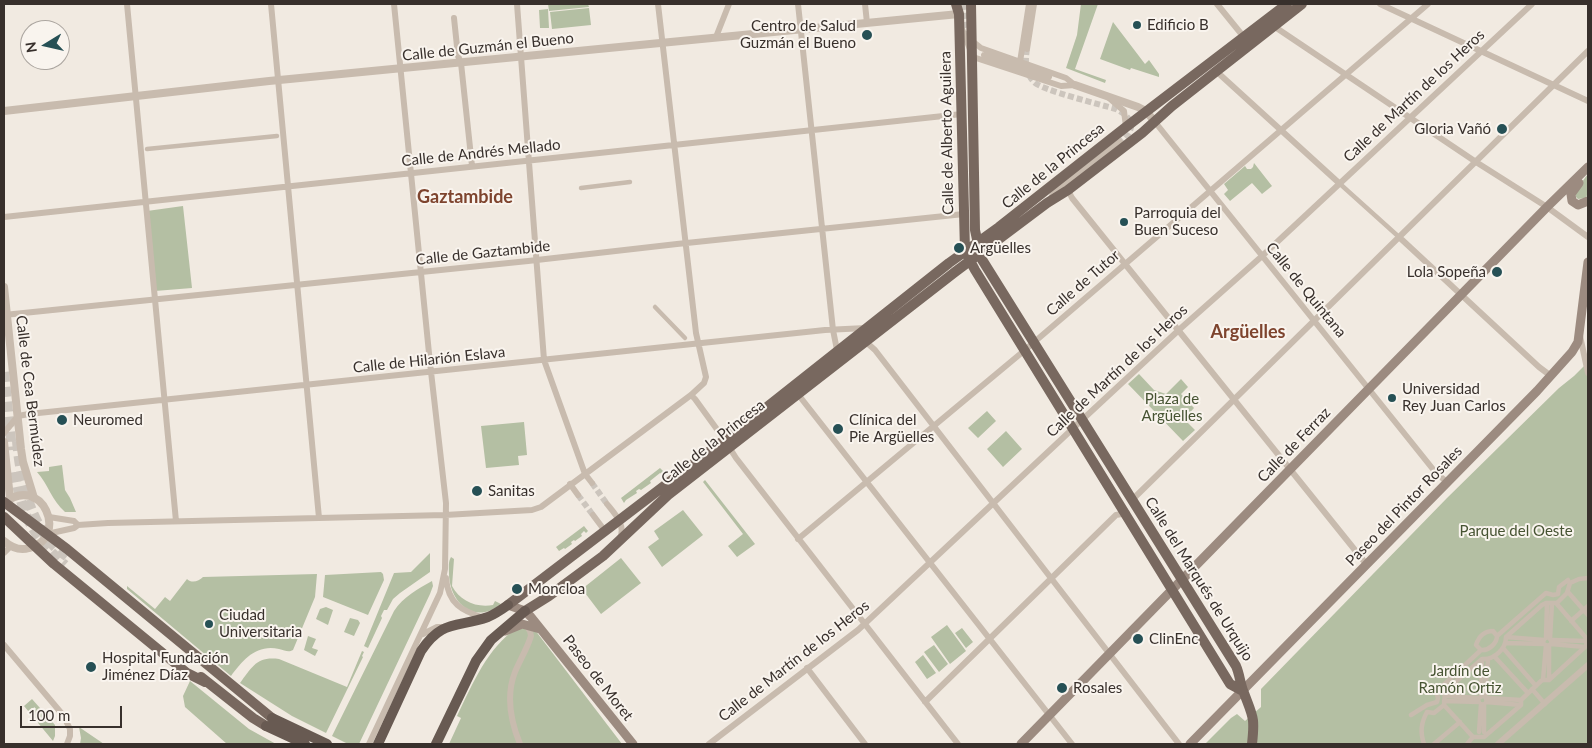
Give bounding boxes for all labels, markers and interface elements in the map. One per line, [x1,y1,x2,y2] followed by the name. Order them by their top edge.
[1147,16,1209,34] place label: Edificio B
[740,17,856,52] place label: Centro de Salud Guzmán el Bueno
[1131,19,1143,31] marker: Edificio B
[20,20,70,70] north arrow
[1340,26,1488,166] street label: Calle de Martín de los Heros
[860,28,874,42] marker: Centro de Salud Guzmán el Bueno
[401,29,575,65] street label: Calle de Guzmán el Bueno
[21,41,40,54] text: N
[937,51,957,215] street label: Calle de Alberto Aguilera
[998,119,1108,213] street label: Calle de la Princesa
[1414,120,1491,138] place label: Gloria Vañó
[1495,122,1509,136] marker: Gloria Vañó
[401,136,561,170] street label: Calle de Andrés Mellado
[417,186,513,208] district label: Gaztambide
[1134,204,1221,239] place label: Parroquia del Buen Suceso
[1118,216,1130,228] marker: Parroquia del Buen Suceso
[415,237,551,269] street label: Calle de Gaztambide
[970,239,1031,257] place label: Argüelles
[1262,239,1350,341] street label: Calle de Quintana
[952,241,966,255] marker: Argüelles
[1043,246,1123,320] street label: Calle de Tutor
[1407,263,1486,281] place label: Lola Sopeña
[1490,265,1504,279] marker: Lola Sopeña
[1043,301,1191,441] street label: Calle de Martín de los Heros
[12,314,48,468] street label: Calle de Cea Bermúdez
[1211,321,1285,343] district label: Argüelles
[352,343,506,377] street label: Calle de Hilarión Eslava
[1402,380,1506,415] place label: Universidad Rey Juan Carlos
[1142,390,1202,425] park label: Plaza de Argüelles
[1386,392,1398,404] marker: Universidad Rey Juan Carlos
[658,396,768,488] street label: Calle de la Princesa
[1254,404,1334,486] street label: Calle de Ferraz
[73,411,143,429] place label: Neuromed
[849,411,934,446] place label: Clínica del Pie Argüelles
[55,413,69,427] marker: Neuromed
[831,422,845,436] marker: Clínica del Pie Argüelles
[1342,442,1466,570] street label: Paseo del Pintor Rosales
[488,482,535,500] place label: Sanitas
[470,484,484,498] marker: Sanitas
[1141,494,1257,664] street label: Calle del Marqués de Urquijo
[1459,522,1573,540] park label: Parque del Oeste
[528,580,585,598] place label: Moncloa
[510,582,524,596] marker: Moncloa
[715,597,873,725] street label: Calle de Martín de los Heros
[219,606,302,641] place label: Ciudad Universitaria
[203,618,215,630] marker: Ciudad Universitaria
[1149,630,1198,648] place label: ClinEnc
[559,632,637,724] street label: Paseo de Moret
[1131,632,1145,646] marker: ClinEnc
[102,649,229,684] place label: Hospital Fundación Jiménez Díaz
[84,660,98,674] marker: Hospital Fundación Jiménez Díaz
[1418,662,1502,697] park label: Jardín de Ramón Ortiz
[1073,679,1122,697] place label: Rosales
[1055,681,1069,695] marker: Rosales
[22,696,125,728] scale bar
[28,706,70,724] text: 100 m

